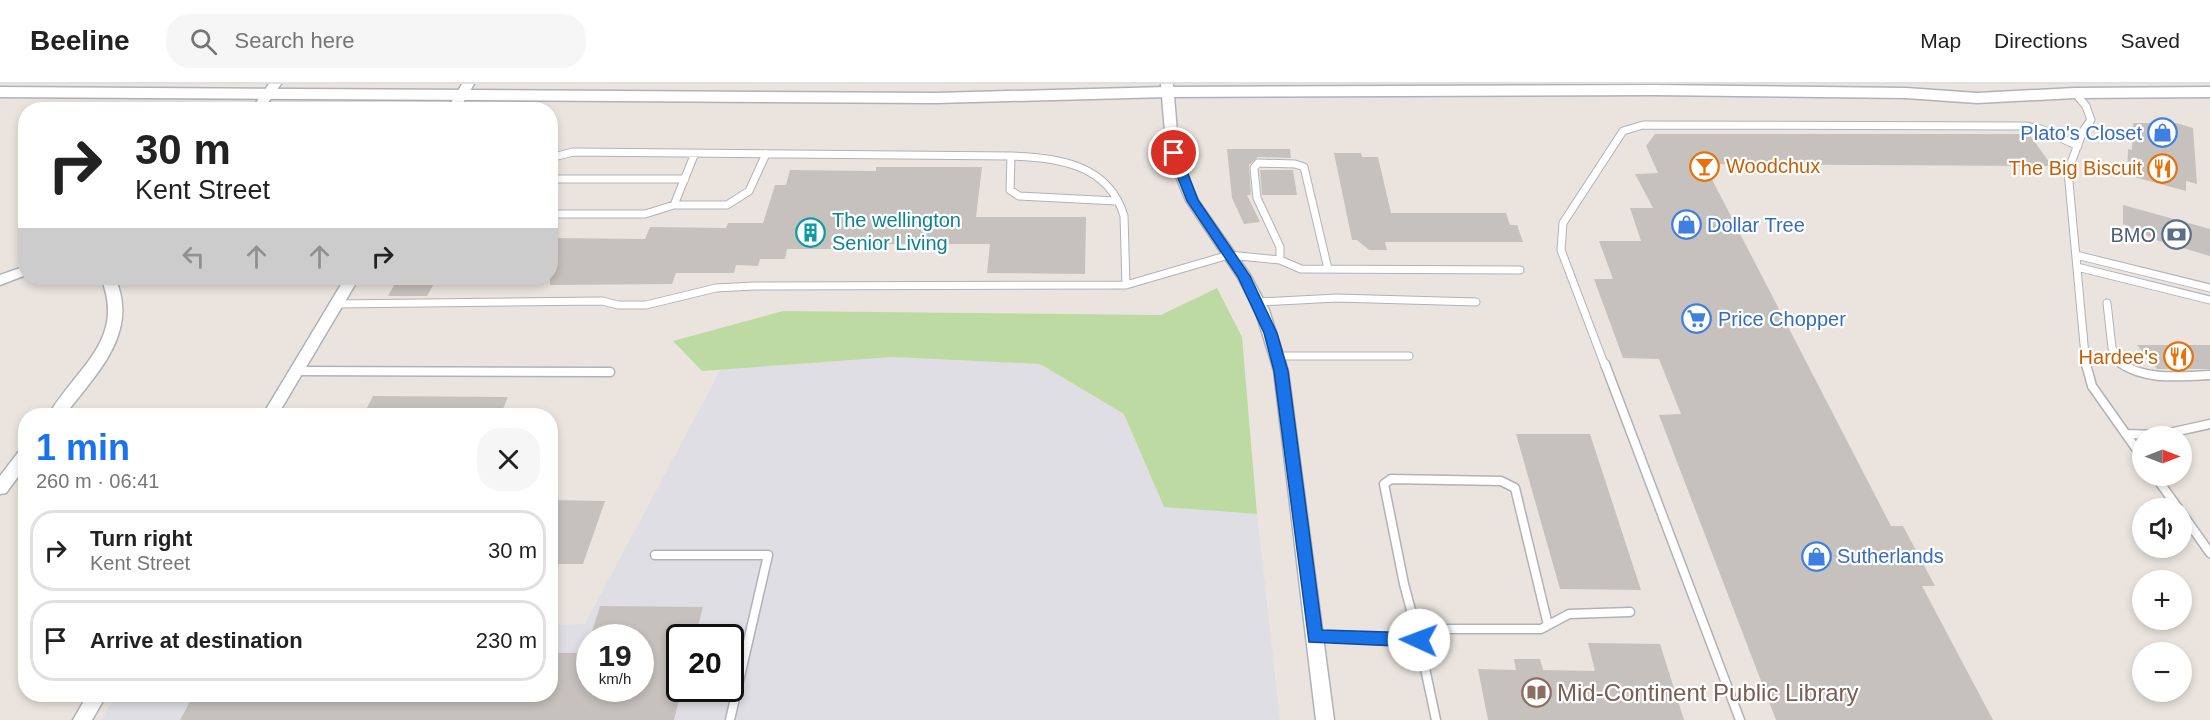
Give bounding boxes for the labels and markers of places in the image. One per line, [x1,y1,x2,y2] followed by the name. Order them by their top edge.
[2147,117,2179,149] shop icon: Plato's Closet
[2020,122,2142,144] place label: Plato's Closet
[1148,127,1199,178] pin
[1689,150,1721,182] bar icon: Woodchux
[2147,152,2179,184] restaurant icon: The Big Biscuit
[1726,155,1820,177] place label: Woodchux
[2009,157,2142,179] place label: The Big Biscuit
[832,209,961,254] place label: The wellington Senior Living
[1670,209,1702,241] shop icon: Dollar Tree
[1707,214,1805,236] place label: Dollar Tree
[795,216,827,248] building icon: The wellington Senior Living
[2161,219,2193,251] bank icon: BMO
[2110,224,2156,246] place label: BMO
[1681,303,1713,335] supermarket icon: Price Chopper
[1718,308,1846,330] place label: Price Chopper
[2163,341,2195,373] restaurant icon: Hardee's
[2079,346,2158,368] place label: Hardee's
[1800,540,1832,572] shop icon: Sutherlands
[1837,545,1944,567] place label: Sutherlands
[1520,676,1552,708] library icon: Mid-Continent Public Library
[1557,679,1858,706] place label: Mid-Continent Public Library

